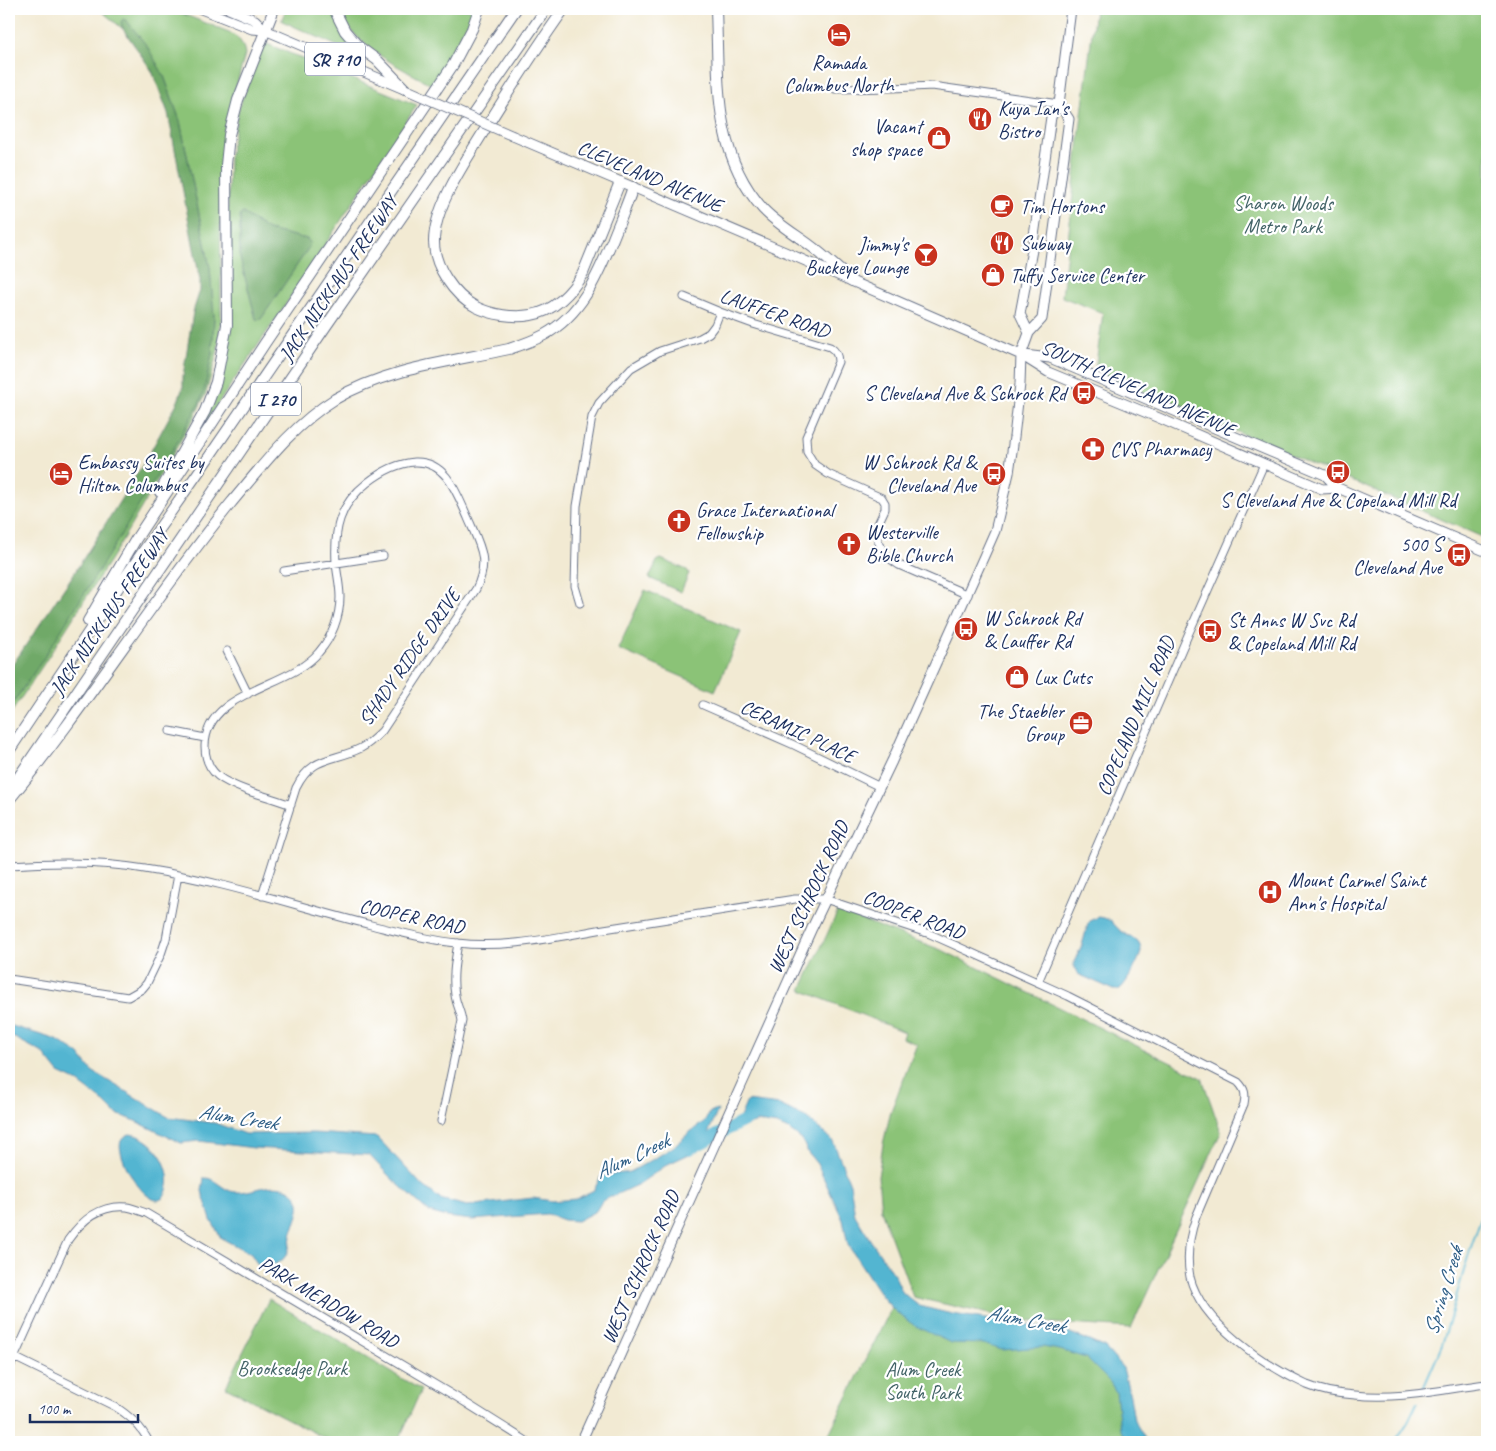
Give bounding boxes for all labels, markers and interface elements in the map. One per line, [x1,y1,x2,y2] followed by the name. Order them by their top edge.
[826,22,852,48] hotel icon: Ramada Columbus North
[305,42,365,76] road number: SR 710
[784,50,895,98] place label: Ramada Columbus North
[998,96,1070,144] place label: Kuya Ian's Bistro
[967,106,993,132] restaurant icon: Kuya Ian's Bistro
[850,114,925,162] place label: Vacant shop space
[926,125,952,151] shop icon: Vacant shop space
[574,135,728,219] street label: CLEVELAND AVENUE
[273,188,405,367] street label: JACK NICKLAUS FREEWAY
[1233,191,1335,239] park label: Sharon Woods Metro Park
[989,193,1015,219] cafe icon: Tim Hortons
[1020,194,1106,219] place label: Tim Hortons
[989,230,1015,256] restaurant icon: Subway
[1020,231,1073,256] place label: Subway
[806,232,910,280] place label: Jimmy's Buckeye Lounge
[913,242,939,268] bar icon: Jimmy's Buckeye Lounge
[980,262,1006,288] shop icon: Tuffy Service Center
[1010,263,1146,288] place label: Tuffy Service Center
[717,283,835,345] street label: LAUFFER ROAD
[1037,334,1241,444] street label: SOUTH CLEVELAND AVENUE
[1071,380,1097,406] bus stop icon: S Cleveland Ave & Schrock Rd
[864,381,1069,406] place label: S Cleveland Ave & Schrock Rd
[251,382,301,416] road number: I 270
[1080,436,1106,462] pharmacy icon: CVS Pharmacy
[1110,437,1213,462] place label: CVS Pharmacy
[78,450,206,498] place label: Embassy Suites by Hilton Columbus
[863,450,979,498] place label: W Schrock Rd & Cleveland Ave
[1325,459,1351,485] bus stop icon: S Cleveland Ave & Copeland Mill Rd
[48,461,74,487] hotel icon: Embassy Suites by Hilton Columbus
[981,461,1007,487] bus stop icon: W Schrock Rd & Cleveland Ave
[1220,488,1459,513] place label: S Cleveland Ave & Copeland Mill Rd
[696,498,837,546] place label: Grace International Fellowship
[666,508,692,534] church icon: Grace International Fellowship
[866,520,954,568] place label: Westerville Bible Church
[44,522,176,701] street label: JACK NICKLAUS FREEWAY
[836,531,862,557] church icon: Westerville Bible Church
[1353,532,1446,580] place label: 500 S Cleveland Ave
[1446,542,1472,568] bus stop icon: 500 S Cleveland Ave
[353,582,468,730] street label: SHADY RIDGE DRIVE
[984,606,1084,654] place label: W Schrock Rd & Lauffer Rd
[1228,608,1359,656] place label: St Anns W Svc Rd & Copeland Mill Rd
[953,616,979,642] bus stop icon: W Schrock Rd & Lauffer Rd
[1197,618,1223,644] bus stop icon: St Anns W Svc Rd & Copeland Mill Rd
[1091,632,1181,799] street label: COPELAND MILL ROAD
[1004,664,1030,690] shop icon: Lux Cuts
[1034,665,1094,690] place label: Lux Cuts
[736,694,862,770] street label: CERAMIC PLACE
[977,699,1066,747] place label: The Staebler Group
[1068,710,1094,736] office icon: The Staebler Group
[762,816,855,977] street label: WEST SCHROCK ROAD
[1288,868,1428,916] place label: Mount Carmel Saint Ann's Hospital
[1257,879,1283,905] hospital icon: Mount Carmel Saint Ann's Hospital
[860,884,969,946] street label: COOPER ROAD
[357,893,468,940] street label: COOPER ROAD
[197,1098,282,1137] water label: Alum Creek
[591,1126,676,1184] water label: Alum Creek
[596,1186,686,1347] street label: WEST SCHROCK ROAD
[1417,1240,1470,1338] water label: Spring Creek
[255,1251,404,1355] street label: PARK MEADOW ROAD
[985,1299,1070,1339] water label: Alum Creek
[237,1356,348,1381] park label: Brooksedge Park
[885,1357,963,1405] park label: Alum Creek South Park
[30,1391,138,1423] scale bar
[38,1400,72,1419] text: 100 m

